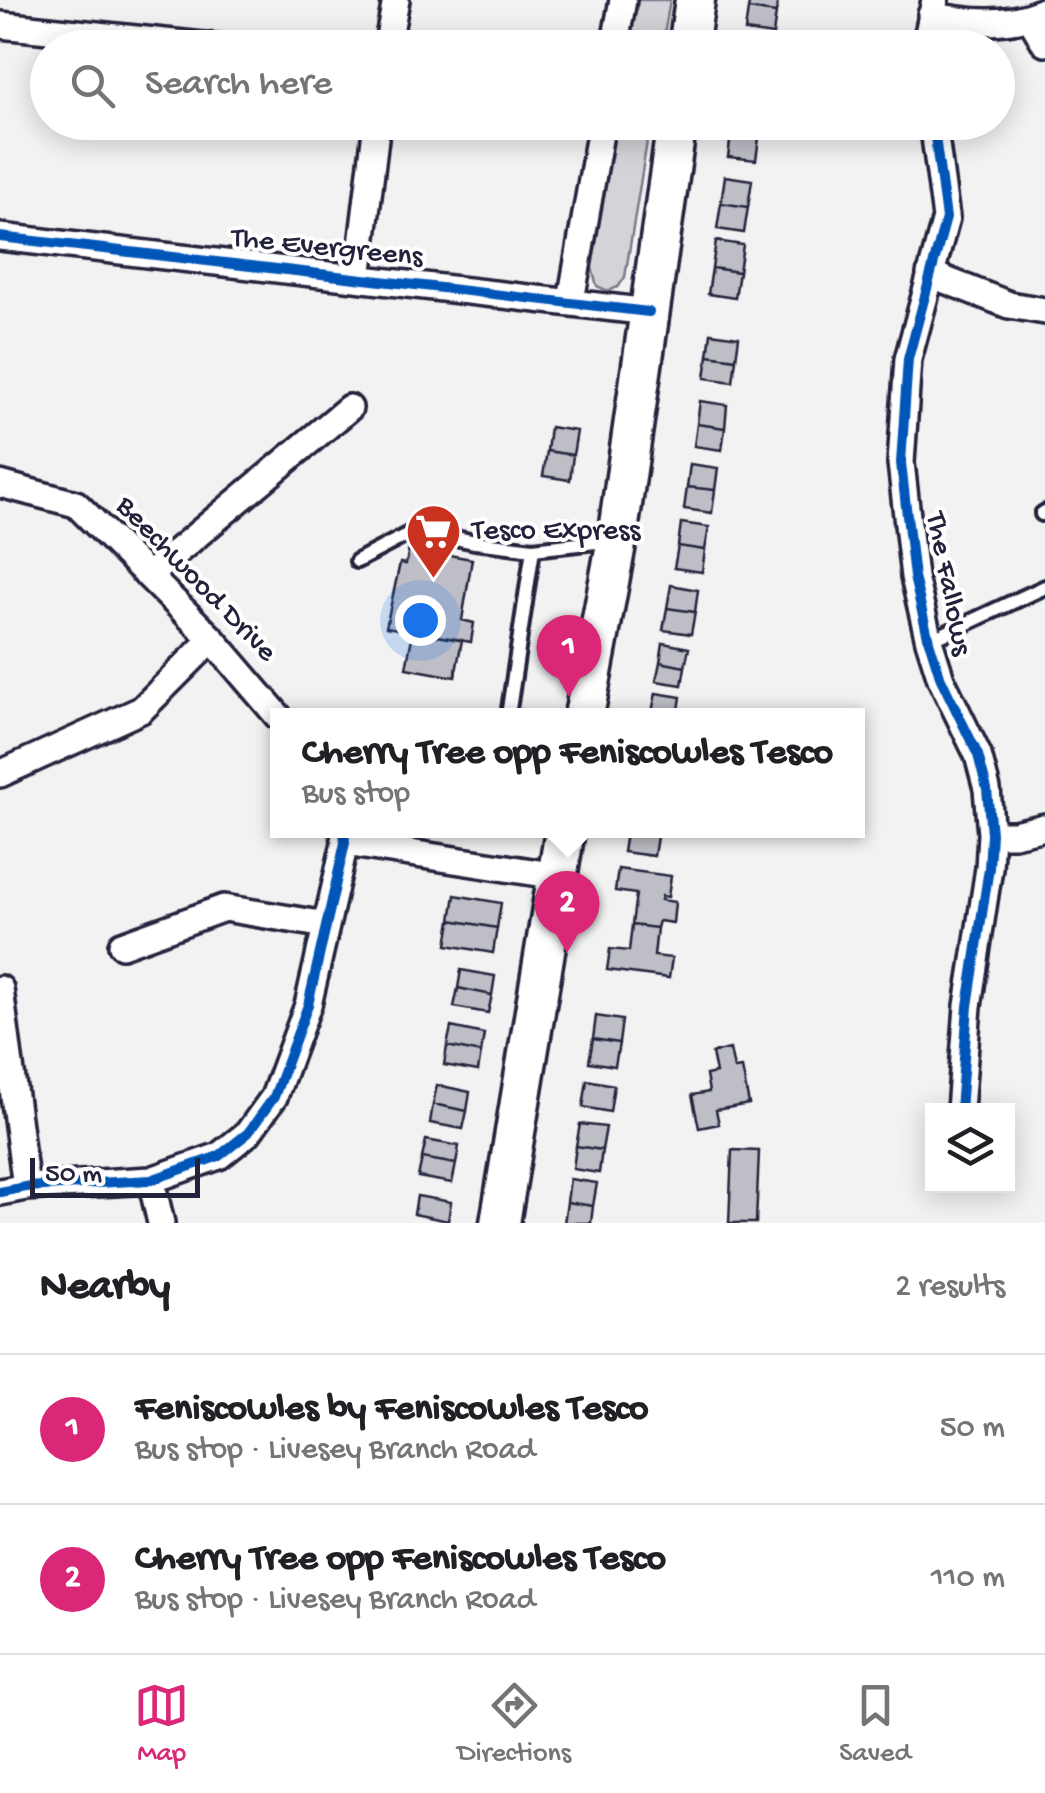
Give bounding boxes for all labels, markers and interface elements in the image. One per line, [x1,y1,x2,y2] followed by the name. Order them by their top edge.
[30,30,1015,140] search box
[65,58,120,113] icon: search
[145,63,332,107] text: Search here
[228,221,425,277] street label: The Evergreens
[106,489,283,671] street label: Beechwood Drive
[403,502,463,581] supermarket icon: Tesco Express
[916,507,978,660] street label: The Fallows
[470,515,641,550] place label: Tesco Express
[395,595,446,646] your location
[536,614,602,697] pin: 1
[270,708,865,838] popup
[302,732,833,776] text: Cherry Tree opp Feniscowles Tesco
[302,776,410,814] text: Bus stop
[534,870,600,953] pin: 2
[925,1103,1015,1193] map controls
[925,1103,1015,1193] button: layers
[30,1153,200,1198] scale bar
[45,1159,102,1192] text: 50 m
[40,1264,170,1313] text: Nearby
[895,1269,1005,1307] text: 2 results
[135,1388,648,1432] text: Feniscowles by Feniscowles Tesco
[66,1410,79,1448] text: 1
[940,1410,1005,1448] text: 50 m
[135,1432,535,1470] text: Bus stop · Livesey Branch Road
[135,1538,666,1582] text: Cherry Tree opp Feniscowles Tesco
[65,1560,80,1598] text: 2
[931,1560,1005,1598] text: 110 m
[135,1582,535,1620] text: Bus stop · Livesey Branch Road
[134,1678,189,1771] tab: Map
[457,1678,571,1771] tab: Directions
[839,1678,911,1771] tab: Saved

